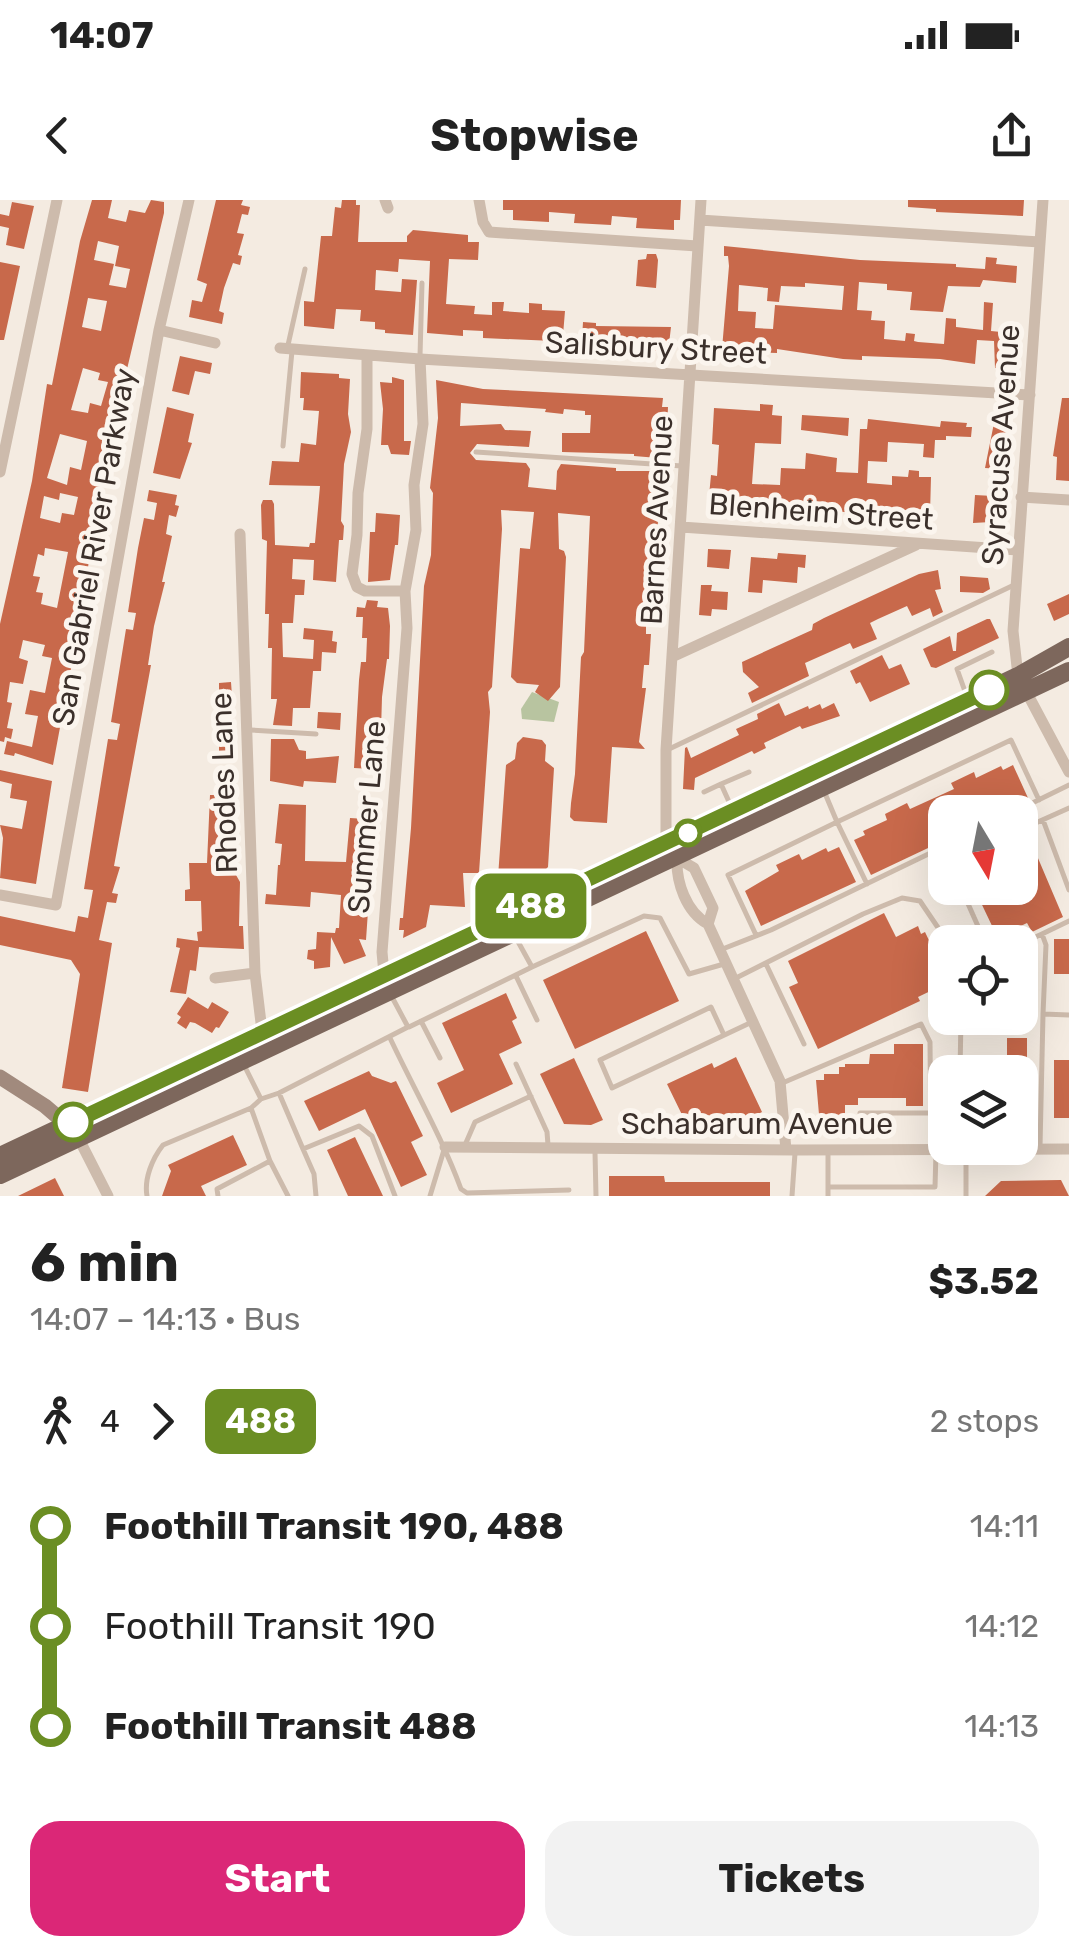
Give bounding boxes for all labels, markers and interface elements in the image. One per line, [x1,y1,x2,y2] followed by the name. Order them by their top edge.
[50,12,154,58] text: 14:07
[30,108,85,163] icon: back
[984,108,1039,163] icon: share
[430,109,639,162] text: Stopwise
[975,323,1027,567] street label: Syracuse Avenue
[544,324,768,372] street label: Salisbury Street
[45,365,143,729] street label: San Gabriel River Parkway
[634,414,680,626] street label: Barnes Avenue
[707,486,935,538] street label: Blenheim Street
[970,671,1008,709] unlabelled marker
[203,692,245,874] street label: Rhodes Lane
[341,719,393,915] street label: Summer Lane
[928,795,1038,905] north arrow
[928,795,1038,1165] map controls
[675,820,701,846] unlabelled marker
[474,874,588,938] line badge: 488
[495,885,567,927] text: 488
[928,925,1038,1035] button: locate
[928,1055,1038,1165] button: layers
[54,1103,92,1141] unlabelled marker
[621,1106,893,1142] street label: Schabarum Avenue
[30,1230,179,1295] text: 6 min
[929,1258,1039,1304] text: $3.52
[30,1300,300,1338] text: 14:07 – 14:13 · Bus
[30,1394,85,1449] icon: walk
[135,1394,190,1449] icon: forward
[225,1400,296,1442] text: 488
[100,1402,120,1440] text: 4
[930,1402,1039,1440] text: 2 stops
[104,1503,564,1549] text: Foothill Transit 190, 488
[970,1507,1039,1545] text: 14:11
[104,1603,436,1649] text: Foothill Transit 190
[965,1607,1039,1645] text: 14:12
[104,1703,477,1749] text: Foothill Transit 488
[964,1707,1039,1745] text: 14:13
[30,1821,525,1936] button: Start
[545,1821,1039,1936] button: Tickets

